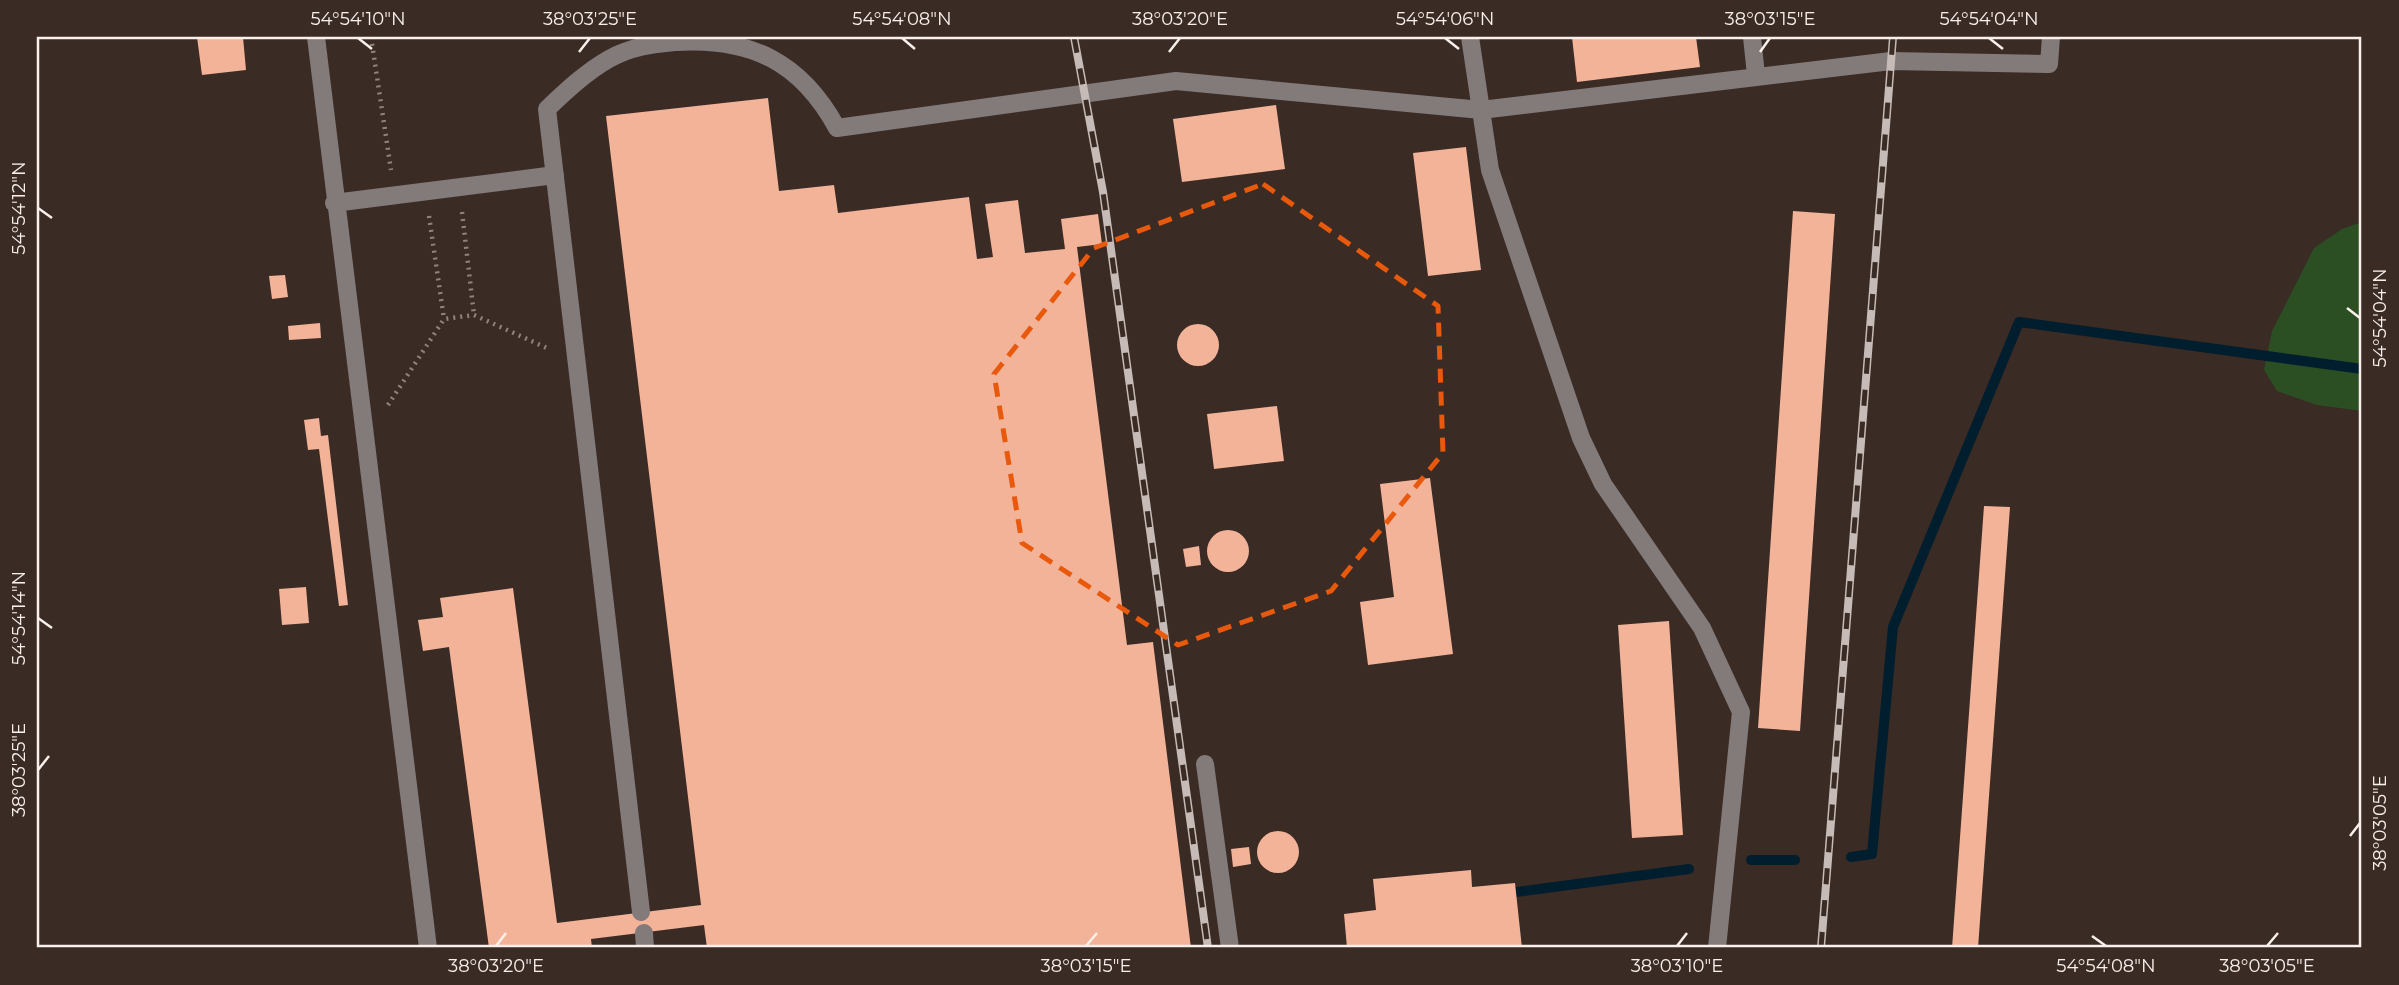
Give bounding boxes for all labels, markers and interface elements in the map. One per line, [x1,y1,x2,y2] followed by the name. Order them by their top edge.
[310,8,406,30] text: 54°54'10"N
[543,8,637,30] text: 38°03'25"E
[852,8,952,30] text: 54°54'08"N
[1132,8,1228,30] text: 38°03'20"E
[1396,8,1494,30] text: 54°54'06"N
[1725,8,1815,30] text: 38°03'15"E
[1939,8,2039,30] text: 54°54'04"N
[8,161,30,255] text: 54°54'12"N
[2369,268,2391,368] text: 54°54'04"N
[8,571,30,665] text: 54°54'14"N
[8,723,30,817] text: 38°03'25"E
[2369,775,2391,871] text: 38°03'05"E
[448,955,544,977] text: 38°03'20"E
[1041,955,1131,977] text: 38°03'15"E
[1631,955,1723,977] text: 38°03'10"E
[2056,955,2156,977] text: 54°54'08"N
[2219,955,2315,977] text: 38°03'05"E

